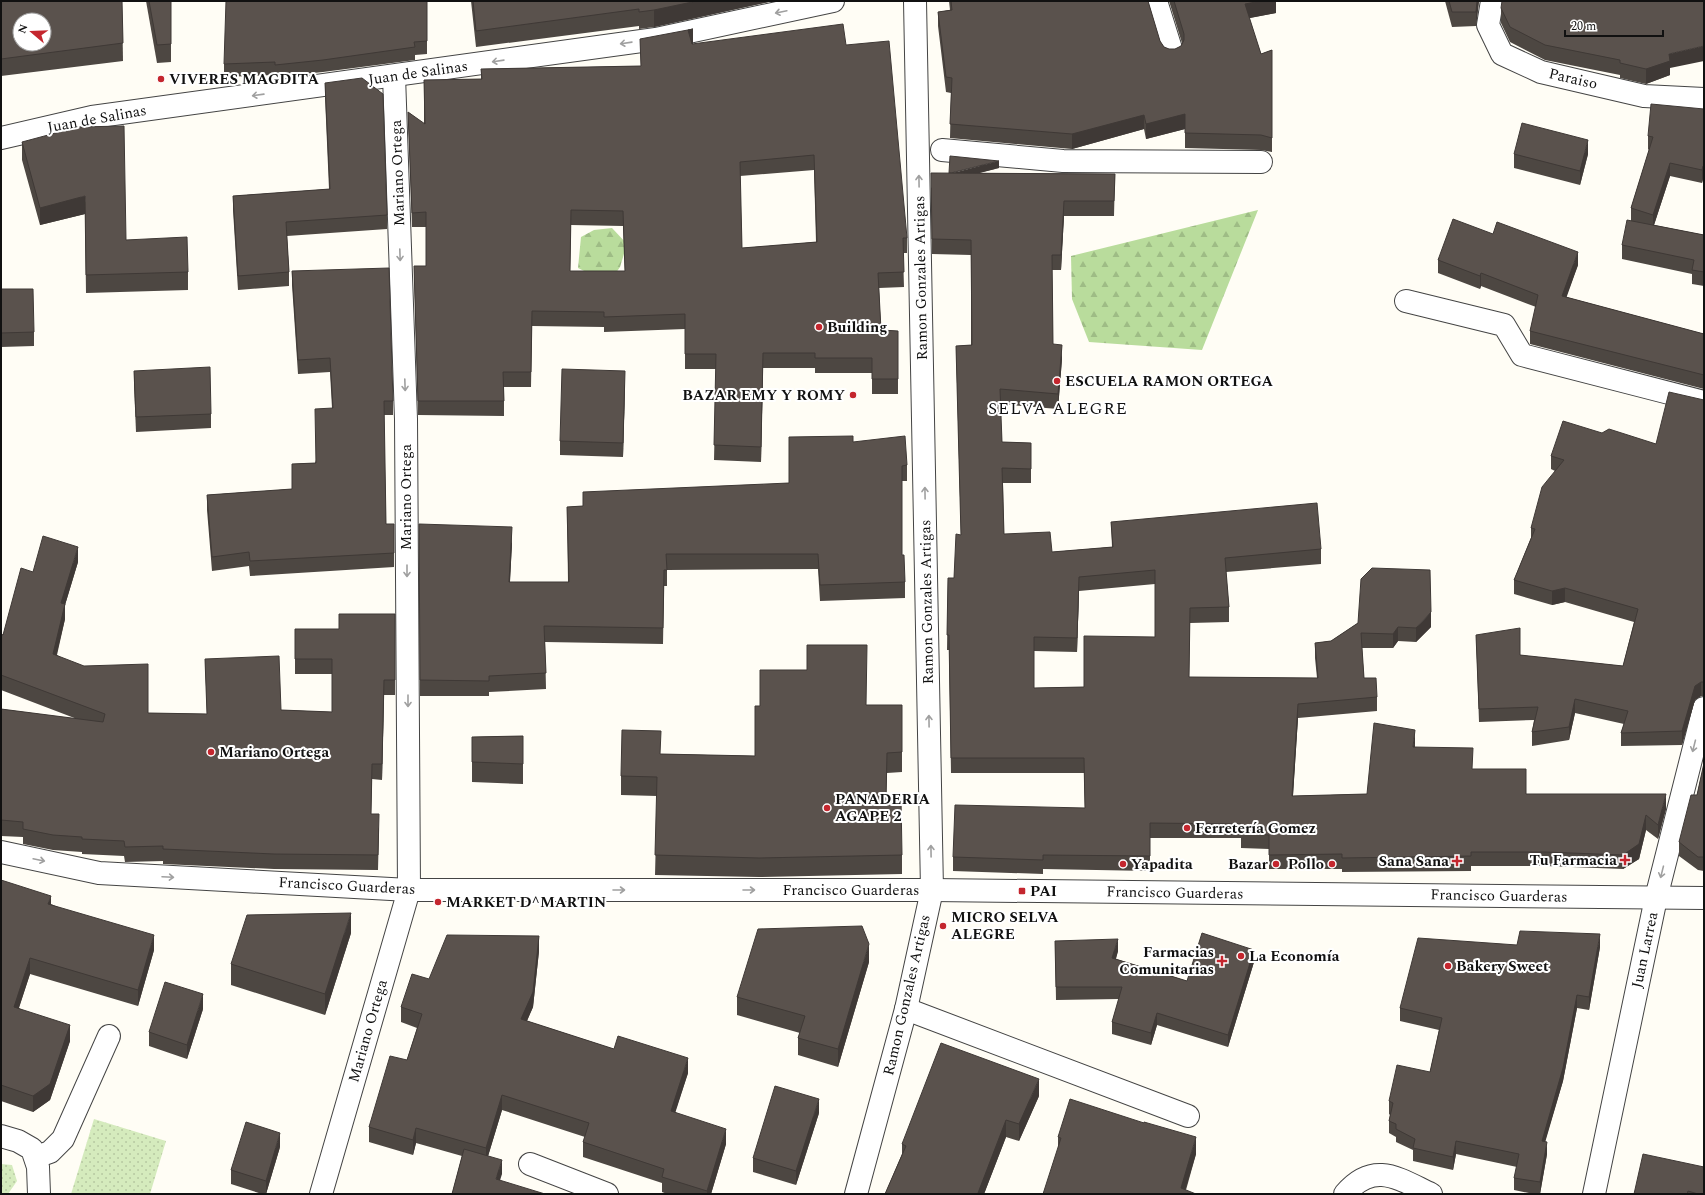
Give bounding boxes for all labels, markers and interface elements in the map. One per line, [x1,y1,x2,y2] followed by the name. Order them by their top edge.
[775,8,788,16] one-way arrow
[12,12,52,52] north arrow
[1565,12,1663,38] scale bar
[1571,17,1596,36] text: 20 m
[14,22,33,36] text: N
[620,39,633,47] one-way arrow
[367,55,469,91] street label: Juan de Salinas
[492,57,505,65] one-way arrow
[1546,62,1600,96] street label: Paraiso
[169,68,319,91] place label: VIVERES MAGDITA
[156,74,166,84] marker: VIVERES MAGDITA
[252,91,265,99] one-way arrow
[46,99,148,139] street label: Juan de Salinas
[385,119,411,227] street label: Mariano Ortega
[915,175,923,188] one-way arrow
[908,195,934,361] street label: Ramon Gonzales Artigas
[397,248,404,261] one-way arrow
[827,316,887,339] place label: Building
[814,322,824,332] marker: Building
[1065,370,1274,393] place label: ESCUELA RAMON ORTEGA
[1052,376,1062,386] marker: ESCUELA RAMON ORTEGA
[401,378,408,391] one-way arrow
[682,384,846,407] place label: BAZAR EMY Y ROMY
[848,390,858,400] marker: BAZAR EMY Y ROMY
[988,396,1128,422] district label: SELVA ALEGRE
[395,443,418,550] street label: Mariano Ortega
[921,487,928,500] one-way arrow
[914,519,940,685] street label: Ramon Gonzales Artigas
[403,564,411,577] one-way arrow
[404,694,412,707] one-way arrow
[925,715,933,728] one-way arrow
[1690,739,1698,752] one-way arrow
[219,741,329,764] place label: Mariano Ortega
[206,747,216,757] marker: Mariano Ortega
[835,788,931,828] place label: PANADERIA AGAPE 2
[822,803,832,813] marker: PANADERIA AGAPE 2
[1195,817,1316,840] place label: Ferretería Gomez
[1182,823,1192,833] marker: Ferretería Gomez
[927,845,935,858] one-way arrow
[1529,849,1617,872] place label: Tu Farmacia
[1378,850,1449,873] place label: Sana Sana
[1131,853,1193,876] place label: Yapadita
[1228,853,1269,876] place label: Bazar
[1288,853,1324,876] place label: Pollo
[1620,855,1630,865] marker: Tu Farmacia
[32,856,45,864] one-way arrow
[1452,856,1462,866] marker: Sana Sana
[1118,859,1128,869] marker: Yapadita
[1271,859,1281,869] marker: Bazar
[1327,859,1337,869] marker: Pollo
[1658,865,1666,878] one-way arrow
[278,871,416,901] street label: Francisco Guarderas
[161,873,174,880] one-way arrow
[782,879,920,902] street label: Francisco Guarderas
[1030,880,1057,903] place label: PAI
[1106,880,1244,906] street label: Francisco Guarderas
[1430,883,1568,909] street label: Francisco Guarderas
[612,886,625,894] one-way arrow
[742,886,755,894] one-way arrow
[1017,886,1027,896] marker: PAI
[446,891,606,914] place label: MARKET D^MARTIN
[433,897,443,907] marker: MARKET D^MARTIN
[951,906,1059,946] place label: MICRO SELVA ALEGRE
[1626,909,1664,990] street label: Juan Larrea
[877,912,937,1078] street label: Ramon Gonzales Artigas
[938,921,948,931] marker: MICRO SELVA ALEGRE
[1119,941,1214,981] place label: Farmacias Comunitarias
[1249,945,1340,968] place label: La Economía
[1236,951,1246,961] marker: La Economía
[1456,955,1549,978] place label: Bakery Sweet
[1217,956,1227,966] marker: Farmacias Comunitarias
[1443,961,1453,971] marker: Bakery Sweet
[342,976,394,1085] street label: Mariano Ortega

